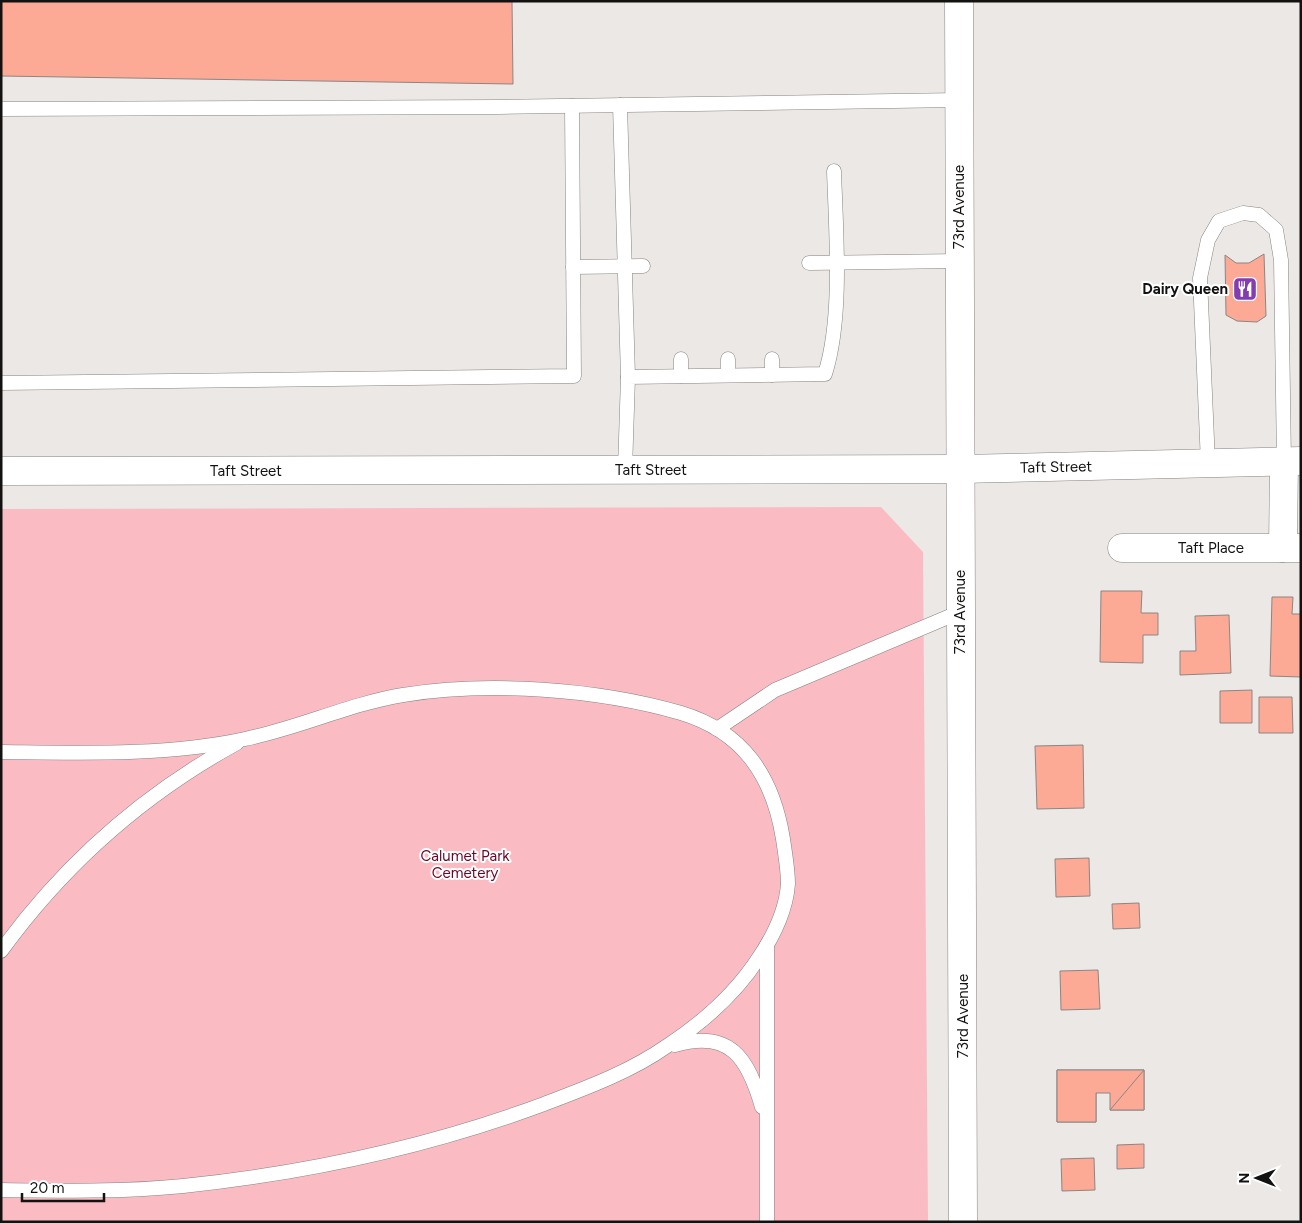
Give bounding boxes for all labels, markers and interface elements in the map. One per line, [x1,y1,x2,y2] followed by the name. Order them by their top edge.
[950,165,968,249] street label: 73rd Avenue
[1232,276,1258,302] restaurant icon: Dairy Queen
[1142,280,1228,298] place label: Dairy Queen
[1020,457,1092,477] street label: Taft Street
[615,461,687,479] street label: Taft Street
[210,462,282,480] street label: Taft Street
[1178,539,1244,557] street label: Taft Place
[951,570,969,654] street label: 73rd Avenue
[421,847,510,882] park label: Calumet Park Cemetery
[954,974,972,1058] street label: 73rd Avenue
[1232,1153,1282,1203] north arrow
[22,1170,105,1202] scale bar
[1236,1173,1253,1183] text: N
[30,1179,64,1197] text: 20 m

